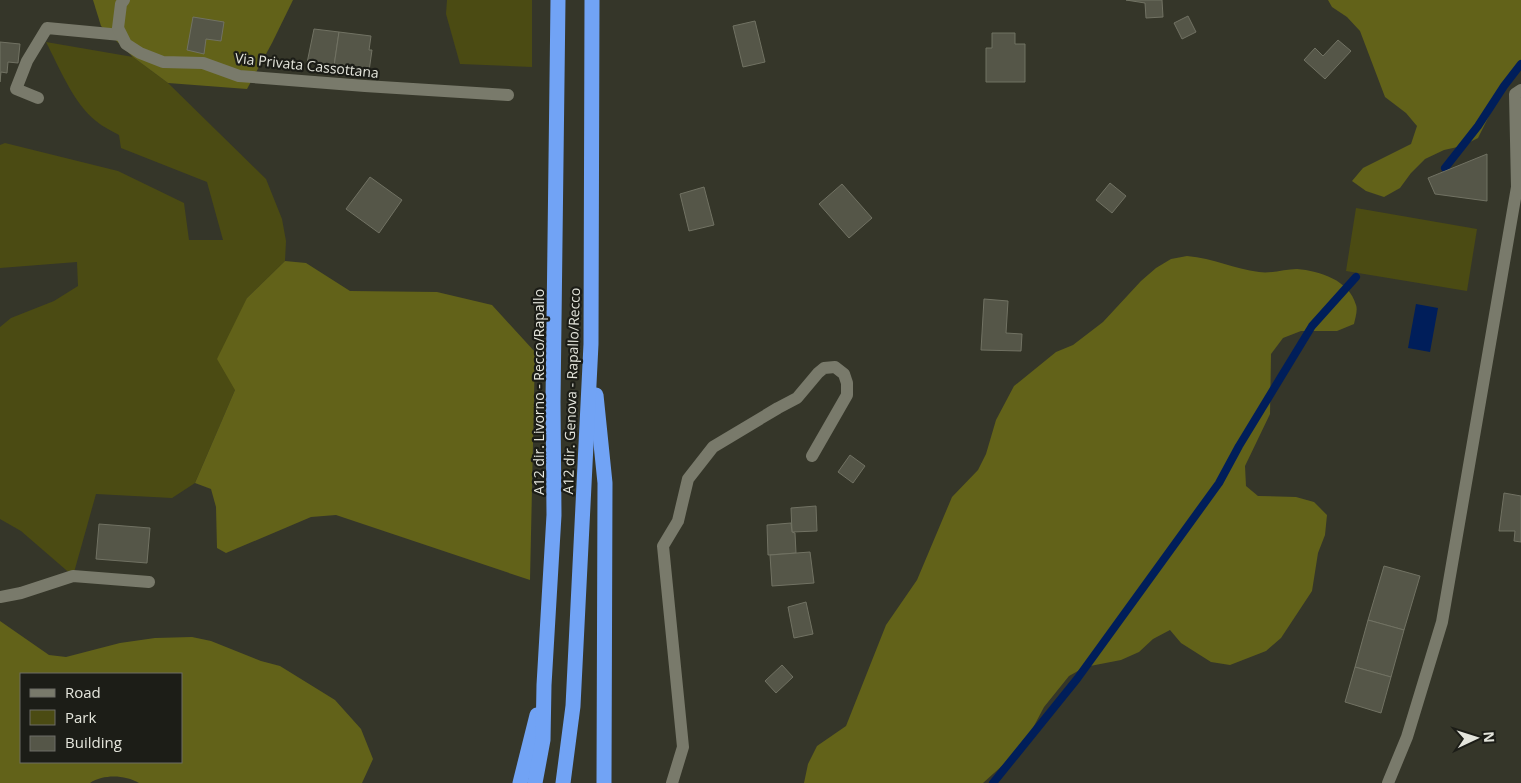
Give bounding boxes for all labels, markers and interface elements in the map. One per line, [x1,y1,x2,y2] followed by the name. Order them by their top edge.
[234,48,380,82] street label: Via Privata Cassottana
[558,287,584,495] street label: A12 dir. Genova - Rapallo/Recco
[529,289,548,495] street label: A12 dir. Livorno - Recco/Rapallo
[20,673,182,763] legend
[65,682,101,702] text: Road
[65,707,96,727] text: Park
[1451,713,1501,763] north arrow
[1480,731,1499,743] text: N
[65,732,122,752] text: Building

